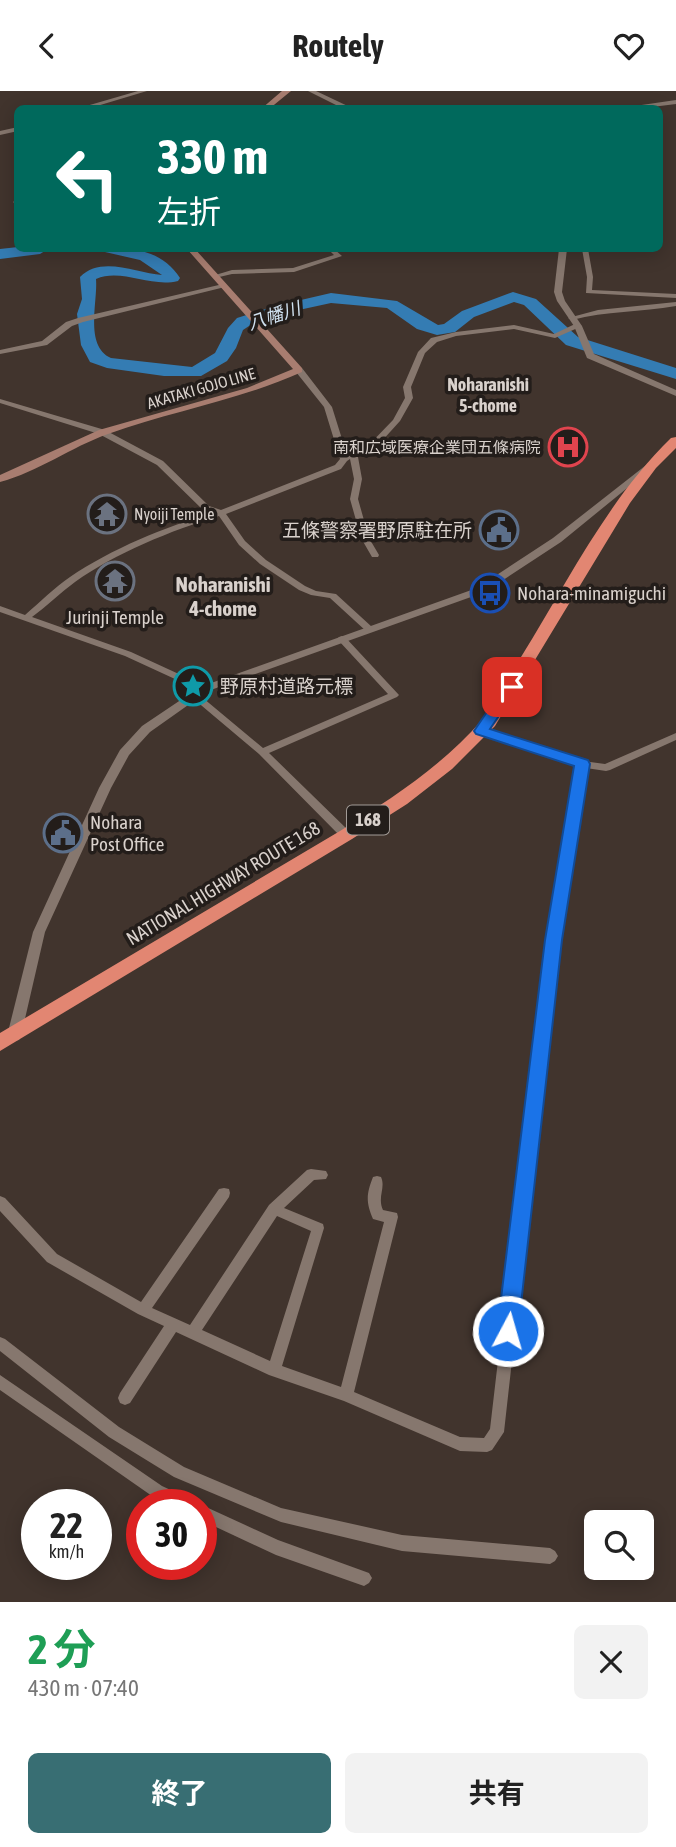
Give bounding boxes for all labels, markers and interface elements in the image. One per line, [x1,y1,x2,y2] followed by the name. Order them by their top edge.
[28,27,66,65] icon: back
[292,27,384,64] text: Routely
[610,27,648,65] icon: heart
[157,128,268,184] text: 330 m
[42,133,133,224] icon: left
[157,193,221,230] text: 左折
[245,297,305,334] water label: 八幡川
[145,364,257,412] street label: AKATAKI GOJO LINE
[447,374,529,416] district label: Noharanishi 5-chome
[547,426,589,468] hospital icon: 南和広域医療企業団五條病院
[333,438,541,456] place label: 南和広域医療企業団五條病院
[86,493,128,535] temple icon: Nyoiji Temple
[134,505,214,524] place label: Nyoiji Temple
[478,509,520,551] public building icon: 五條警察署野原駐在所
[282,519,472,541] place label: 五條警察署野原駐在所
[94,560,136,602] temple icon: Jurinji Temple
[175,572,271,620] district label: Noharanishi 4-chome
[469,572,511,614] bus stop icon: Nohara-minamiguchi
[517,582,666,604] place label: Nohara-minamiguchi
[66,606,164,628] place label: Jurinji Temple
[482,657,542,717] pin
[172,665,214,707] place icon: 野原村道路元標
[493,668,531,706] icon: arrive
[220,675,353,697] place label: 野原村道路元標
[347,805,389,835] road number: 168
[90,811,164,855] place label: Nohara Post Office
[42,812,84,854] public building icon: Nohara Post Office
[122,816,324,950] street label: NATIONAL HIGHWAY ROUTE 168
[471,1294,545,1368] position arrow
[126,1489,217,1580] speed limit sign: 30
[50,1505,83,1545] text: 22
[584,1510,654,1580] map controls
[584,1510,654,1580] button: search
[49,1541,84,1562] text: km/h
[28,1625,96,1673] text: 2 分
[574,1625,648,1699] button: close
[28,1675,139,1701] text: 430 m · 07:40
[28,1753,331,1833] button: 終了
[345,1753,648,1833] button: 共有

